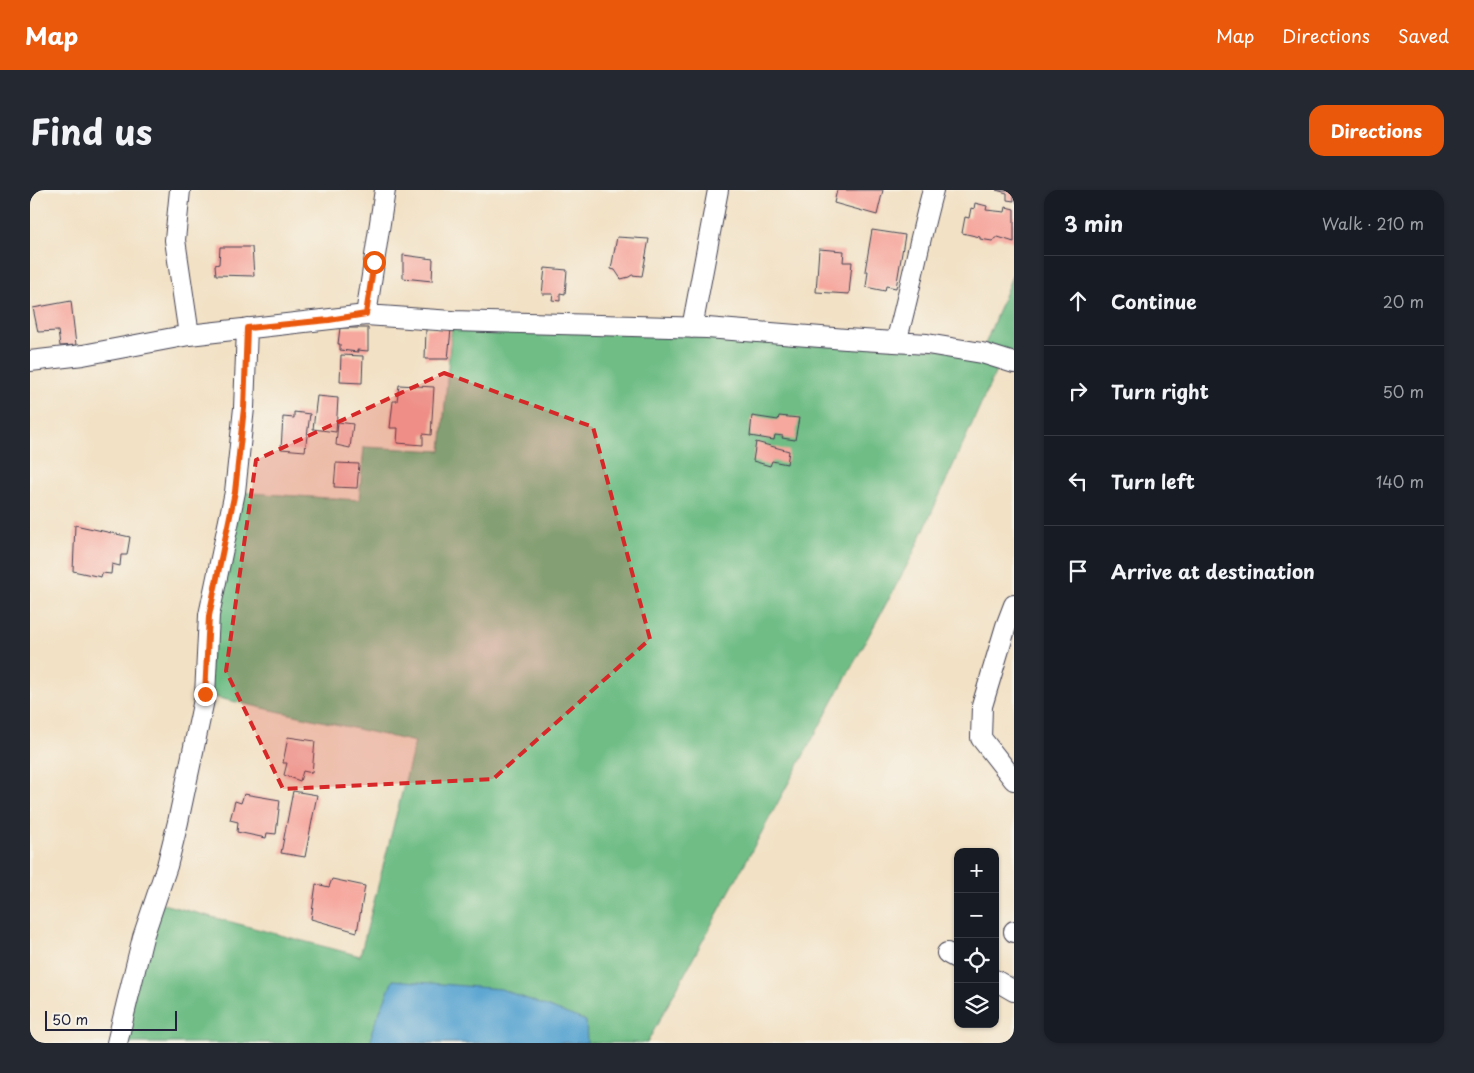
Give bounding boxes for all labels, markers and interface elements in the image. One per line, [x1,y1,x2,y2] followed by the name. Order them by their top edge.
[25,17,78,53] text: Map
[1216,22,1254,49] text: Map
[1282,22,1370,49] text: Directions
[1398,22,1449,49] text: Saved
[30,104,152,157] text: Find us
[1309,105,1444,156] button: Directions
[1064,207,1123,239] text: 3 min
[1322,211,1424,235] text: Walk · 210 m
[363,251,386,274] route start
[1064,287,1092,315] icon: ahead
[1111,287,1197,315] text: Continue
[1383,289,1424,313] text: 20 m
[1064,377,1092,405] icon: right
[1111,377,1209,405] text: Turn right
[1383,379,1424,403] text: 50 m
[1064,467,1092,495] icon: left
[1111,467,1195,495] text: Turn left
[1376,469,1424,493] text: 140 m
[1064,557,1092,585] icon: arrive
[1111,557,1315,585] text: Arrive at destination
[194,683,217,706] route end
[954,848,999,1028] map controls
[954,848,999,893] button: +
[954,893,999,938] button: −
[954,938,999,983] button: locate
[954,983,999,1028] button: layers
[45,1008,178,1031] scale bar
[52,1009,88,1030] text: 50 m

